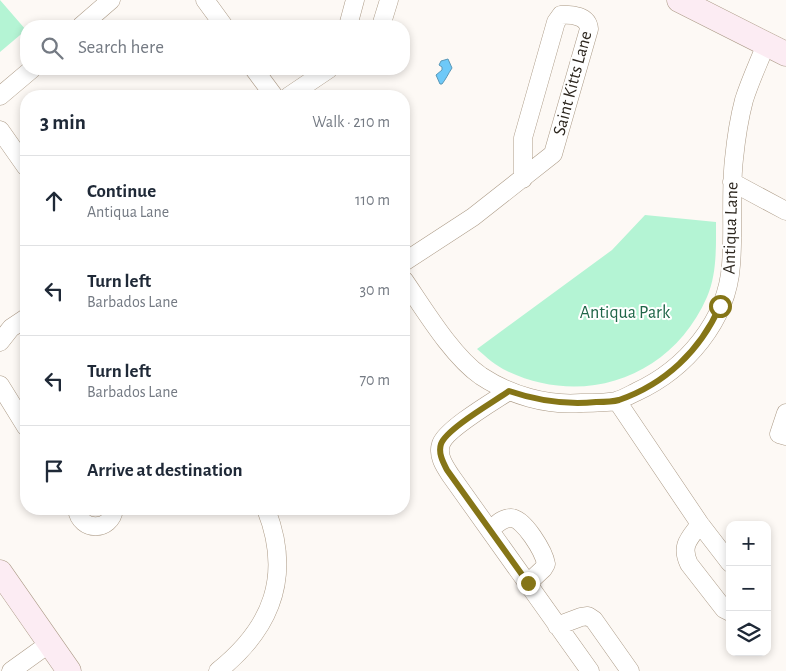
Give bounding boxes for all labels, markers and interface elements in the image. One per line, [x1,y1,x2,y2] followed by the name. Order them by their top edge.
[20,20,410,75] search box
[550,29,596,137] street label: Saint Kitts Lane
[38,34,66,62] icon: search
[78,38,164,57] text: Search here
[40,112,86,133] text: 3 min
[312,114,390,130] text: Walk · 210 m
[87,182,156,201] text: Continue
[720,182,742,275] street label: Antiqua Lane
[40,187,68,215] icon: ahead
[355,192,390,208] text: 110 m
[87,204,169,220] text: Antiqua Lane
[87,272,151,291] text: Turn left
[40,277,68,305] icon: left
[360,282,390,298] text: 30 m
[87,294,178,310] text: Barbados Lane
[709,295,732,318] route start
[580,304,671,322] park label: Antiqua Park
[87,362,151,381] text: Turn left
[40,367,68,395] icon: left
[359,372,390,388] text: 70 m
[87,384,178,400] text: Barbados Lane
[40,457,68,485] icon: arrive
[87,461,243,480] text: Arrive at destination
[726,521,771,656] map controls
[726,521,771,566] button: +
[726,566,771,611] button: −
[517,572,540,595] route end
[726,611,771,656] button: layers

